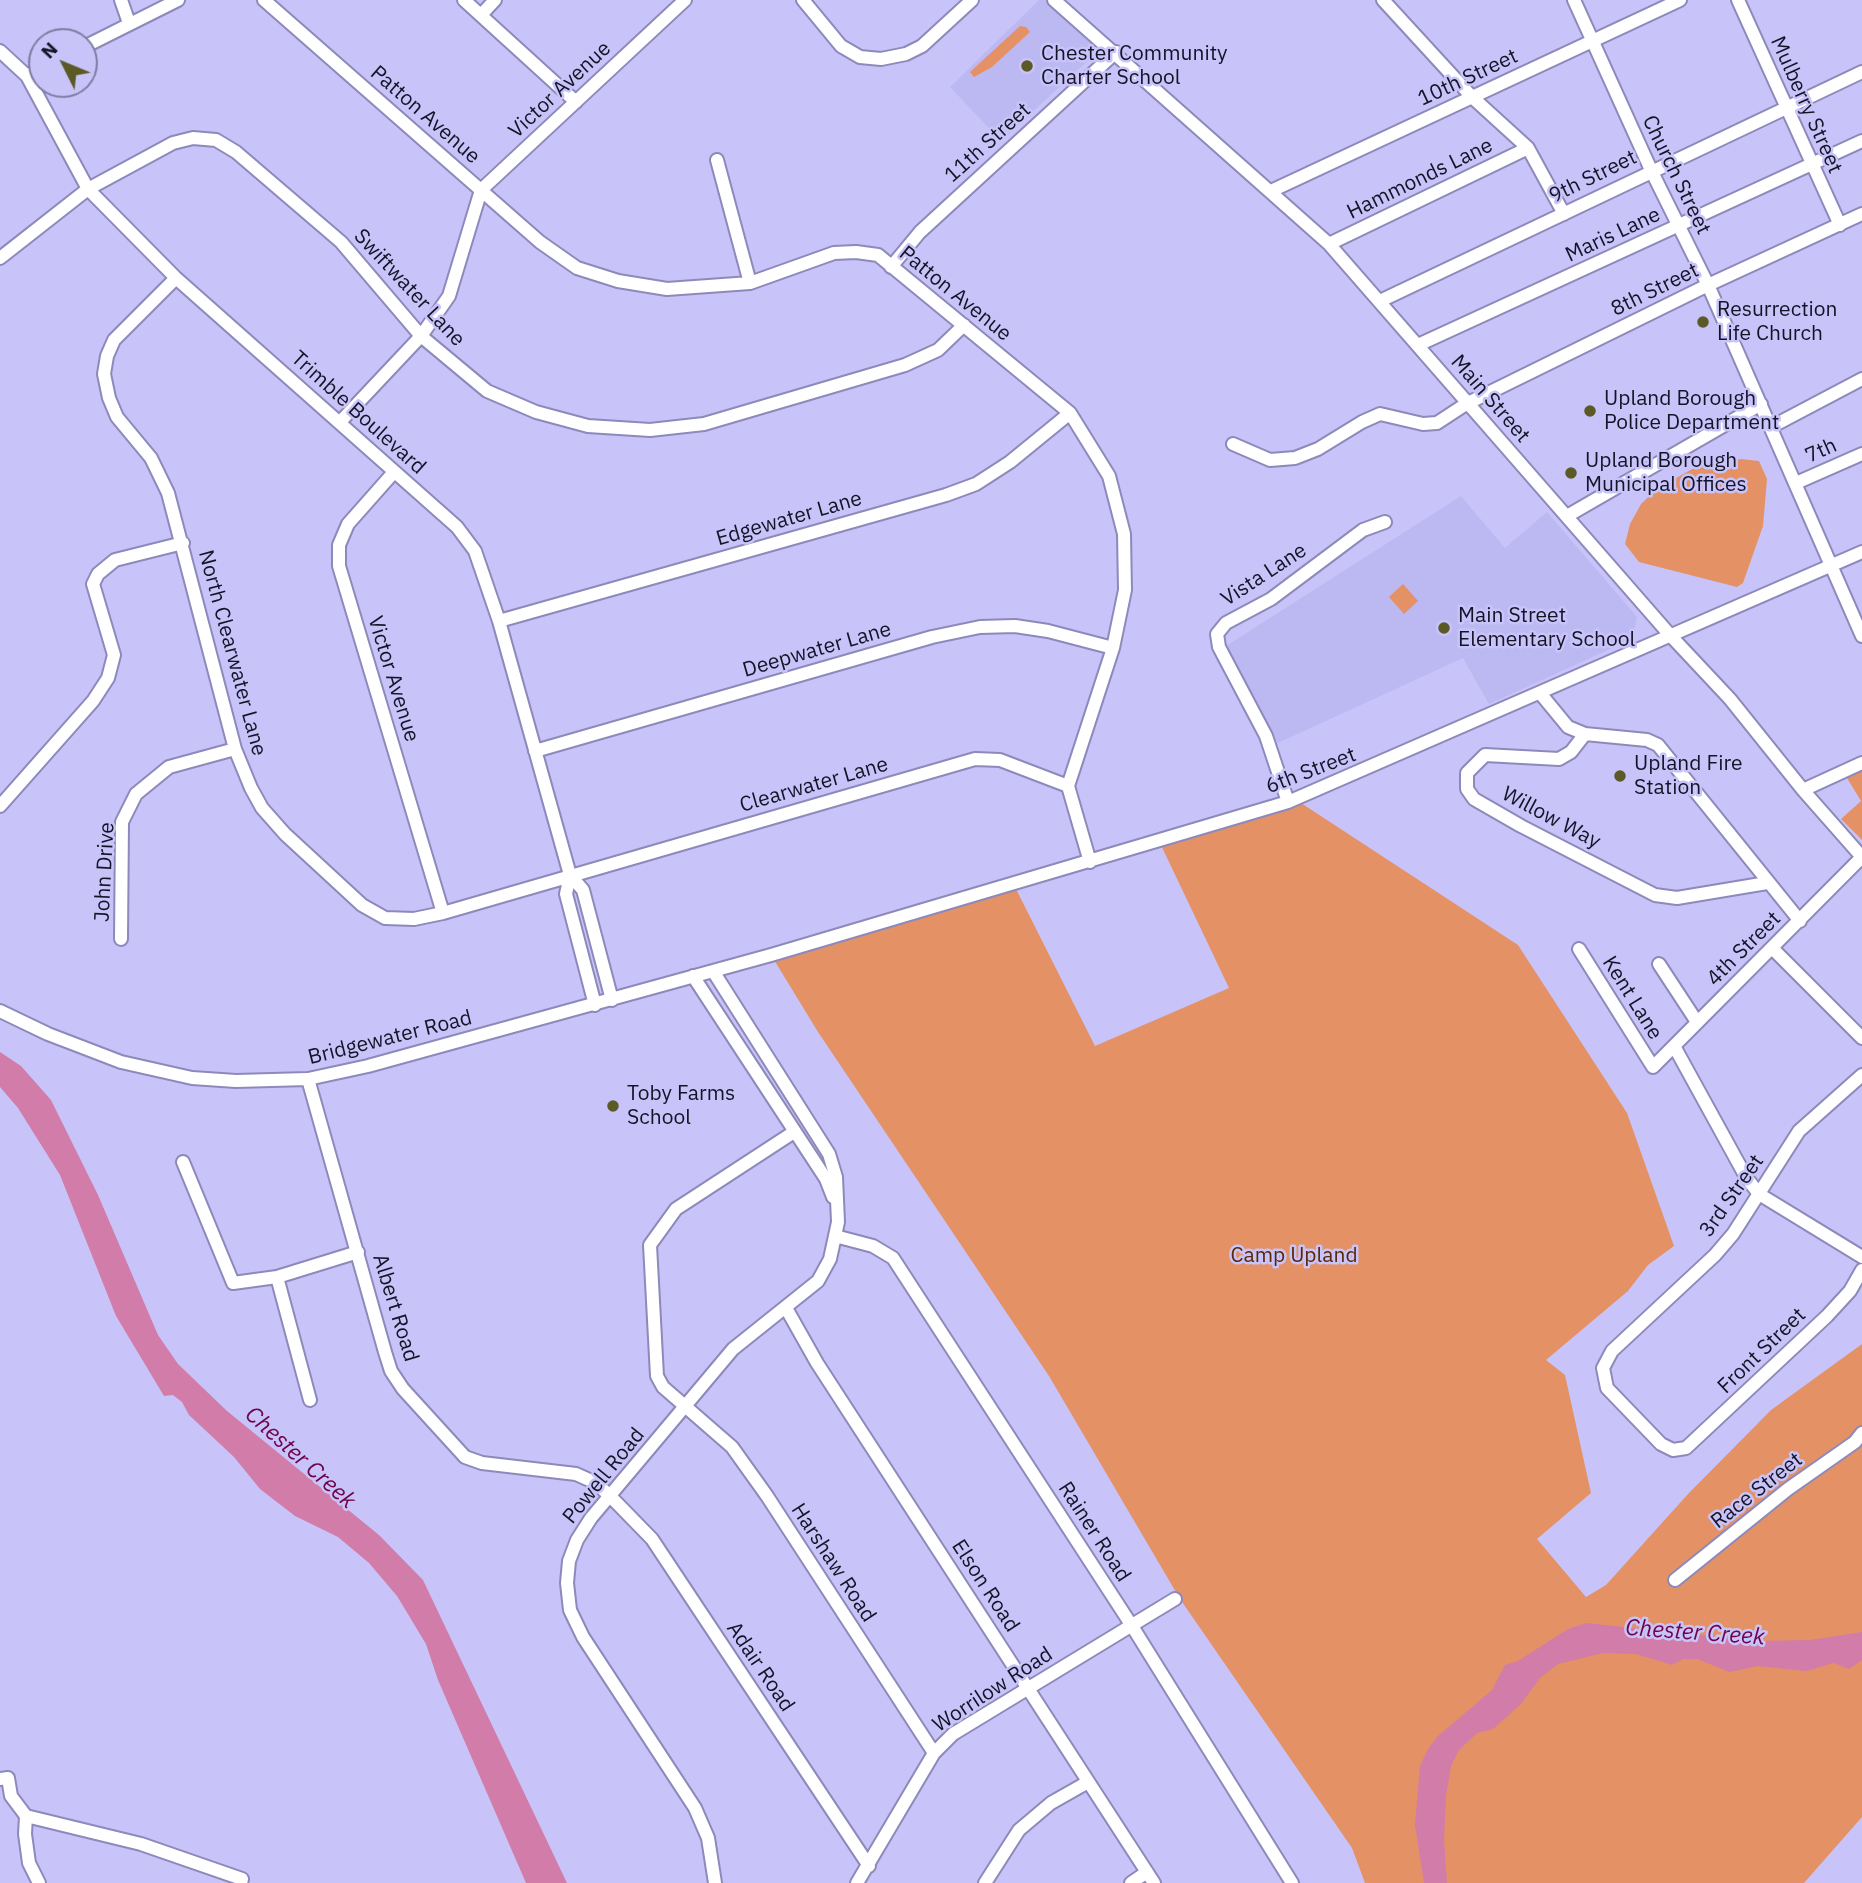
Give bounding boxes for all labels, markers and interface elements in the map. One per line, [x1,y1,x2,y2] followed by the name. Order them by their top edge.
[28,28,98,98] north arrow
[1765,33,1847,177] street label: Mulberry Street
[504,36,616,144] street label: Victor Avenue
[36,37,63,63] text: N
[1041,41,1227,91] place label: Chester Community Charter School
[1414,44,1522,112] street label: 10th Street
[1019,58,1035,74] marker: Chester Community Charter School
[365,61,485,169] street label: Patton Avenue
[940,98,1036,188] street label: 11th Street
[1636,111,1716,239] street label: Church Street
[1343,133,1497,225] street label: Hammonds Lane
[1545,145,1641,209] street label: 9th Street
[1562,202,1664,268] street label: Maris Lane
[348,224,470,352] street label: Swiftwater Lane
[894,241,1016,347] street label: Patton Avenue
[1607,258,1703,322] street label: 8th Street
[1717,297,1838,347] place label: Resurrection Life Church
[1695,314,1711,330] marker: Resurrection Life Church
[286,346,430,480] street label: Trimble Boulevard
[1445,350,1535,448] street label: Main Street
[1604,386,1779,436] place label: Upland Borough Police Department
[1582,403,1598,419] marker: Upland Borough Police Department
[1801,433,1841,469] street label: 7th
[1585,448,1747,498] place label: Upland Borough Municipal Offices
[1563,465,1579,481] marker: Upland Borough Municipal Offices
[713,486,865,552] street label: Edgewater Lane
[1217,538,1311,612] street label: Vista Lane
[192,547,272,759] street label: North Clearwater Lane
[1458,603,1635,653] place label: Main Street Elementary School
[362,613,424,745] street label: Victor Avenue
[740,617,894,683] street label: Deepwater Lane
[1436,620,1452,636] marker: Main Street Elementary School
[1262,742,1360,800] street label: 6th Street
[1634,751,1743,801] place label: Upland Fire Station
[737,752,891,818] street label: Clearwater Lane
[1612,768,1628,784] marker: Upland Fire Station
[1497,781,1605,855] street label: Willow Way
[90,821,120,923] street label: John Drive
[1702,907,1786,991] street label: 4th Street
[1596,952,1668,1044] street label: Kent Lane
[305,1005,475,1071] street label: Bridgewater Road
[627,1081,735,1131] place label: Toby Farms School
[605,1098,621,1114] marker: Toby Farms School
[1694,1150,1770,1242] street label: 3rd Street
[1230,1243,1358,1269] park label: Camp Upland
[367,1251,423,1365] street label: Albert Road
[1713,1303,1811,1399] street label: Front Street
[239,1401,361,1515] water label: Chester Creek
[558,1423,650,1529] street label: Powell Road
[1706,1448,1808,1534] street label: Race Street
[1052,1477,1136,1587] street label: Rainer Road
[785,1499,881,1627] street label: Harshaw Road
[946,1535,1024,1637] street label: Elson Road
[1625,1614,1765,1652] water label: Chester Creek
[721,1617,799,1717] street label: Adair Road
[928,1642,1058,1738] street label: Worrilow Road

